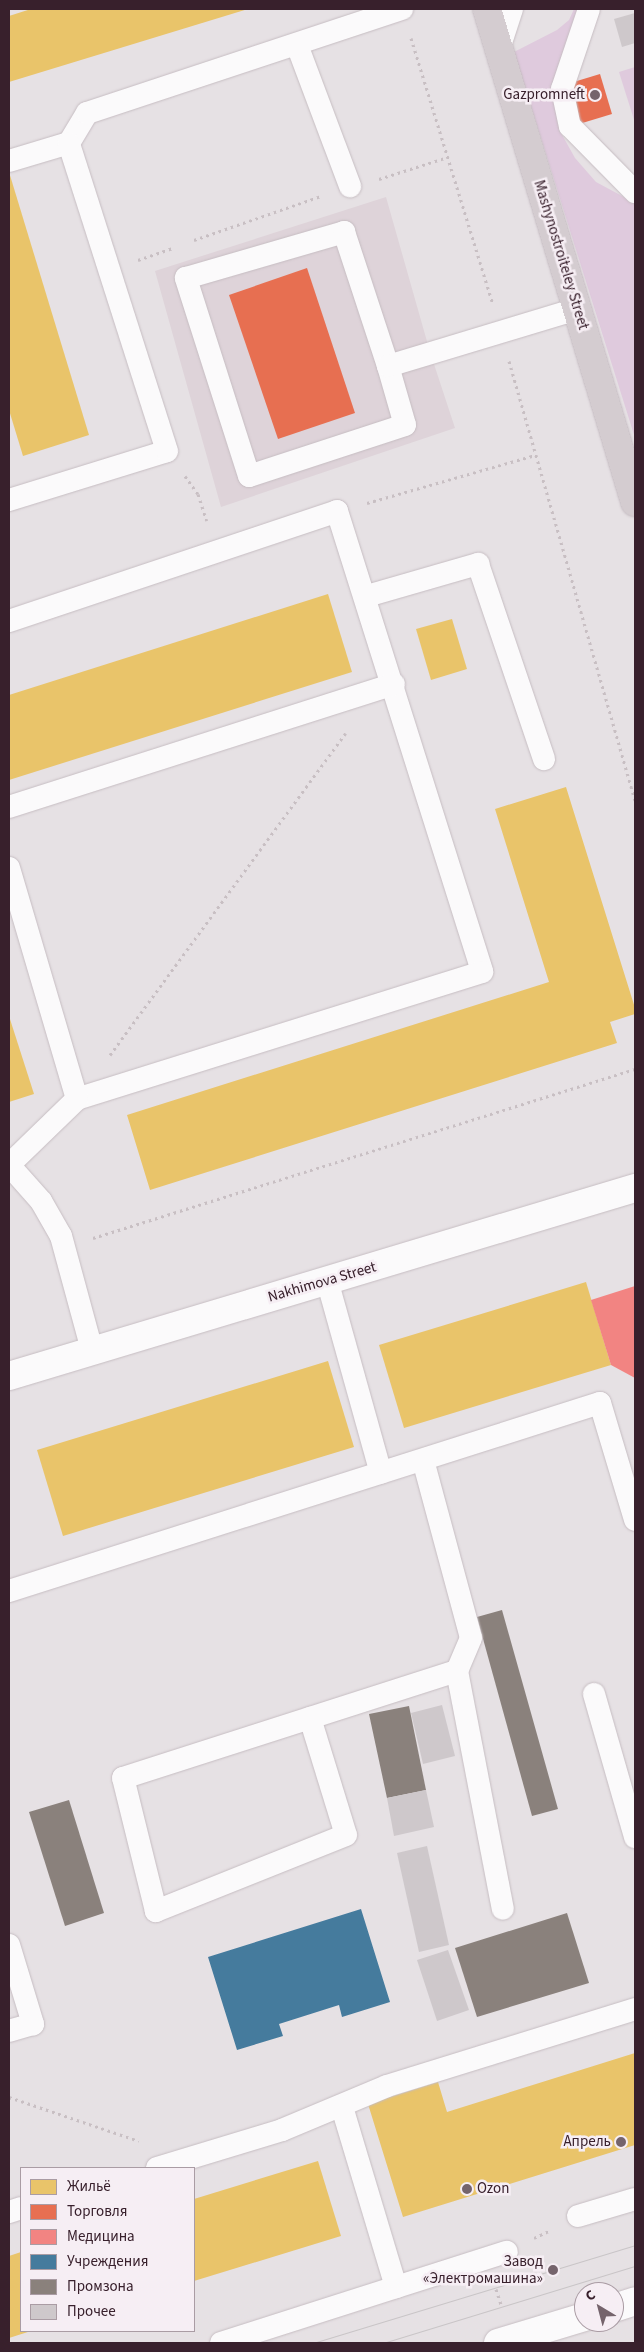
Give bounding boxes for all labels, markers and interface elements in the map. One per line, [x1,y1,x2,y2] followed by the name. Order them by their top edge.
[503,86,585,104] place label: Gazpromneft
[589,89,601,101] marker: Gazpromneft
[530,178,592,332] street label: Mashynostroiteley Street
[266,1258,378,1306] street label: Nakhimova Street
[563,2133,611,2151] place label: Апрель
[615,2136,627,2148] marker: Апрель
[20,2167,195,2332] legend
[67,2176,111,2197] text: Жильё
[477,2180,509,2198] place label: Ozon
[461,2183,473,2195] marker: Ozon
[67,2201,127,2222] text: Торговля
[67,2226,135,2247] text: Медицина
[67,2251,148,2272] text: Учреждения
[423,2252,543,2287] place label: Завод «Электромашина»
[547,2264,559,2276] marker: Завод «Электромашина»
[67,2276,134,2297] text: Промзона
[574,2282,624,2332] north arrow
[581,2285,600,2306] text: С
[67,2301,116,2322] text: Прочее

